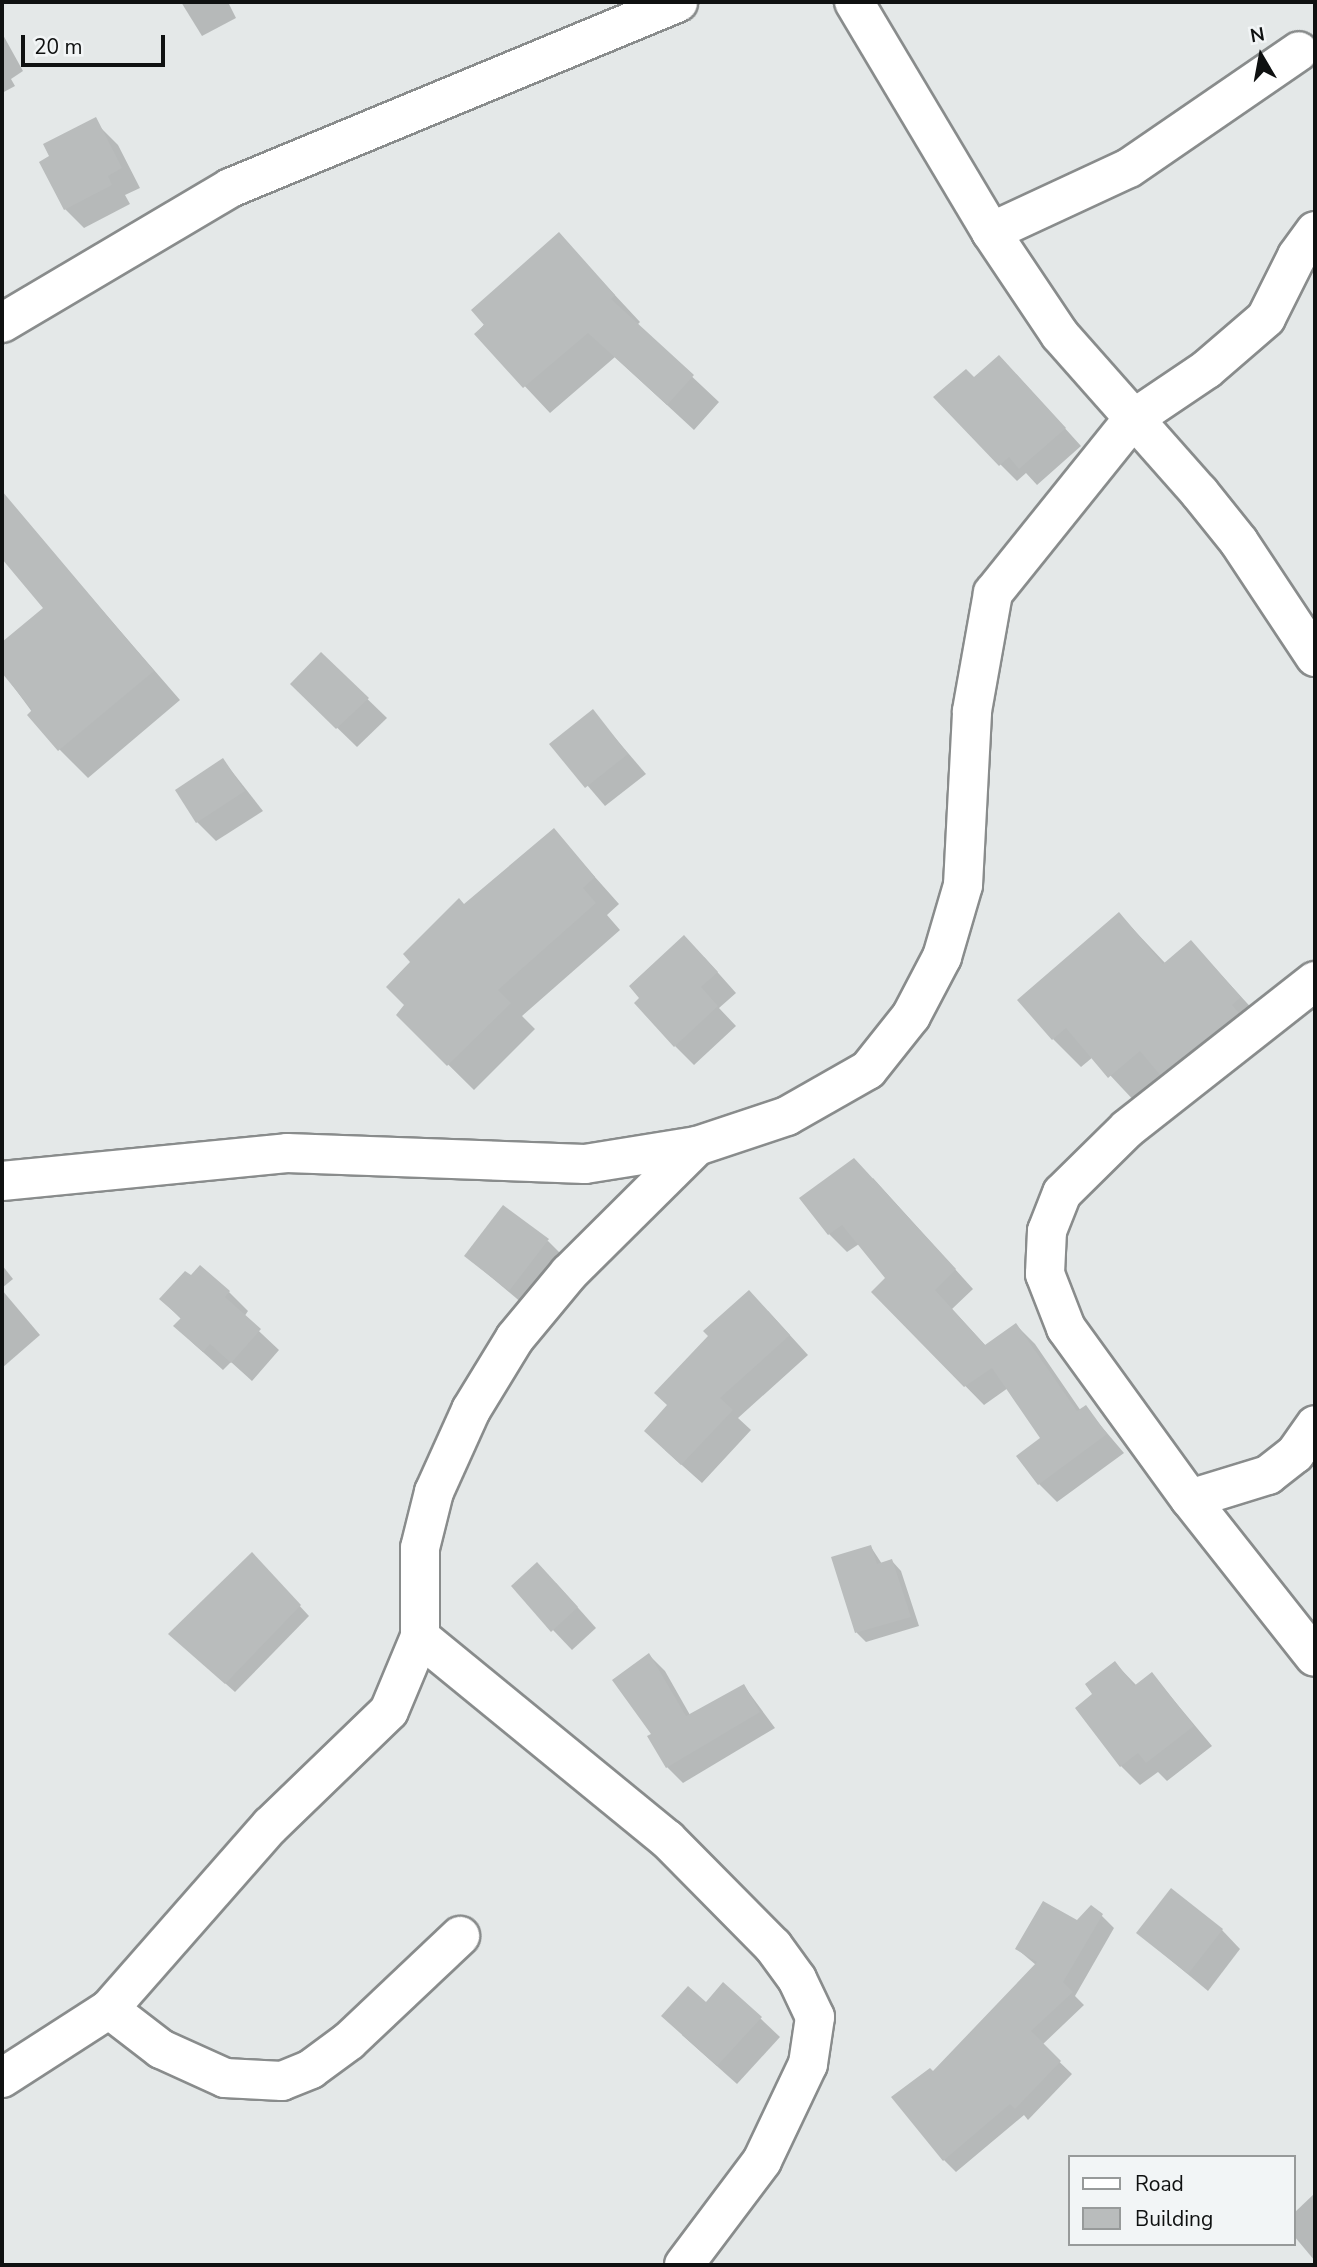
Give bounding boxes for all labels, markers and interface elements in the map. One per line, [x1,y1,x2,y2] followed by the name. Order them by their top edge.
[24,21,168,65] scale bar
[1226,21,1296,91] north arrow
[1248,21,1267,49] text: N
[34,33,83,61] text: 20 m
[1068,2155,1296,2246] legend
[1135,2170,1184,2198] text: Road
[1135,2205,1213,2233] text: Building

